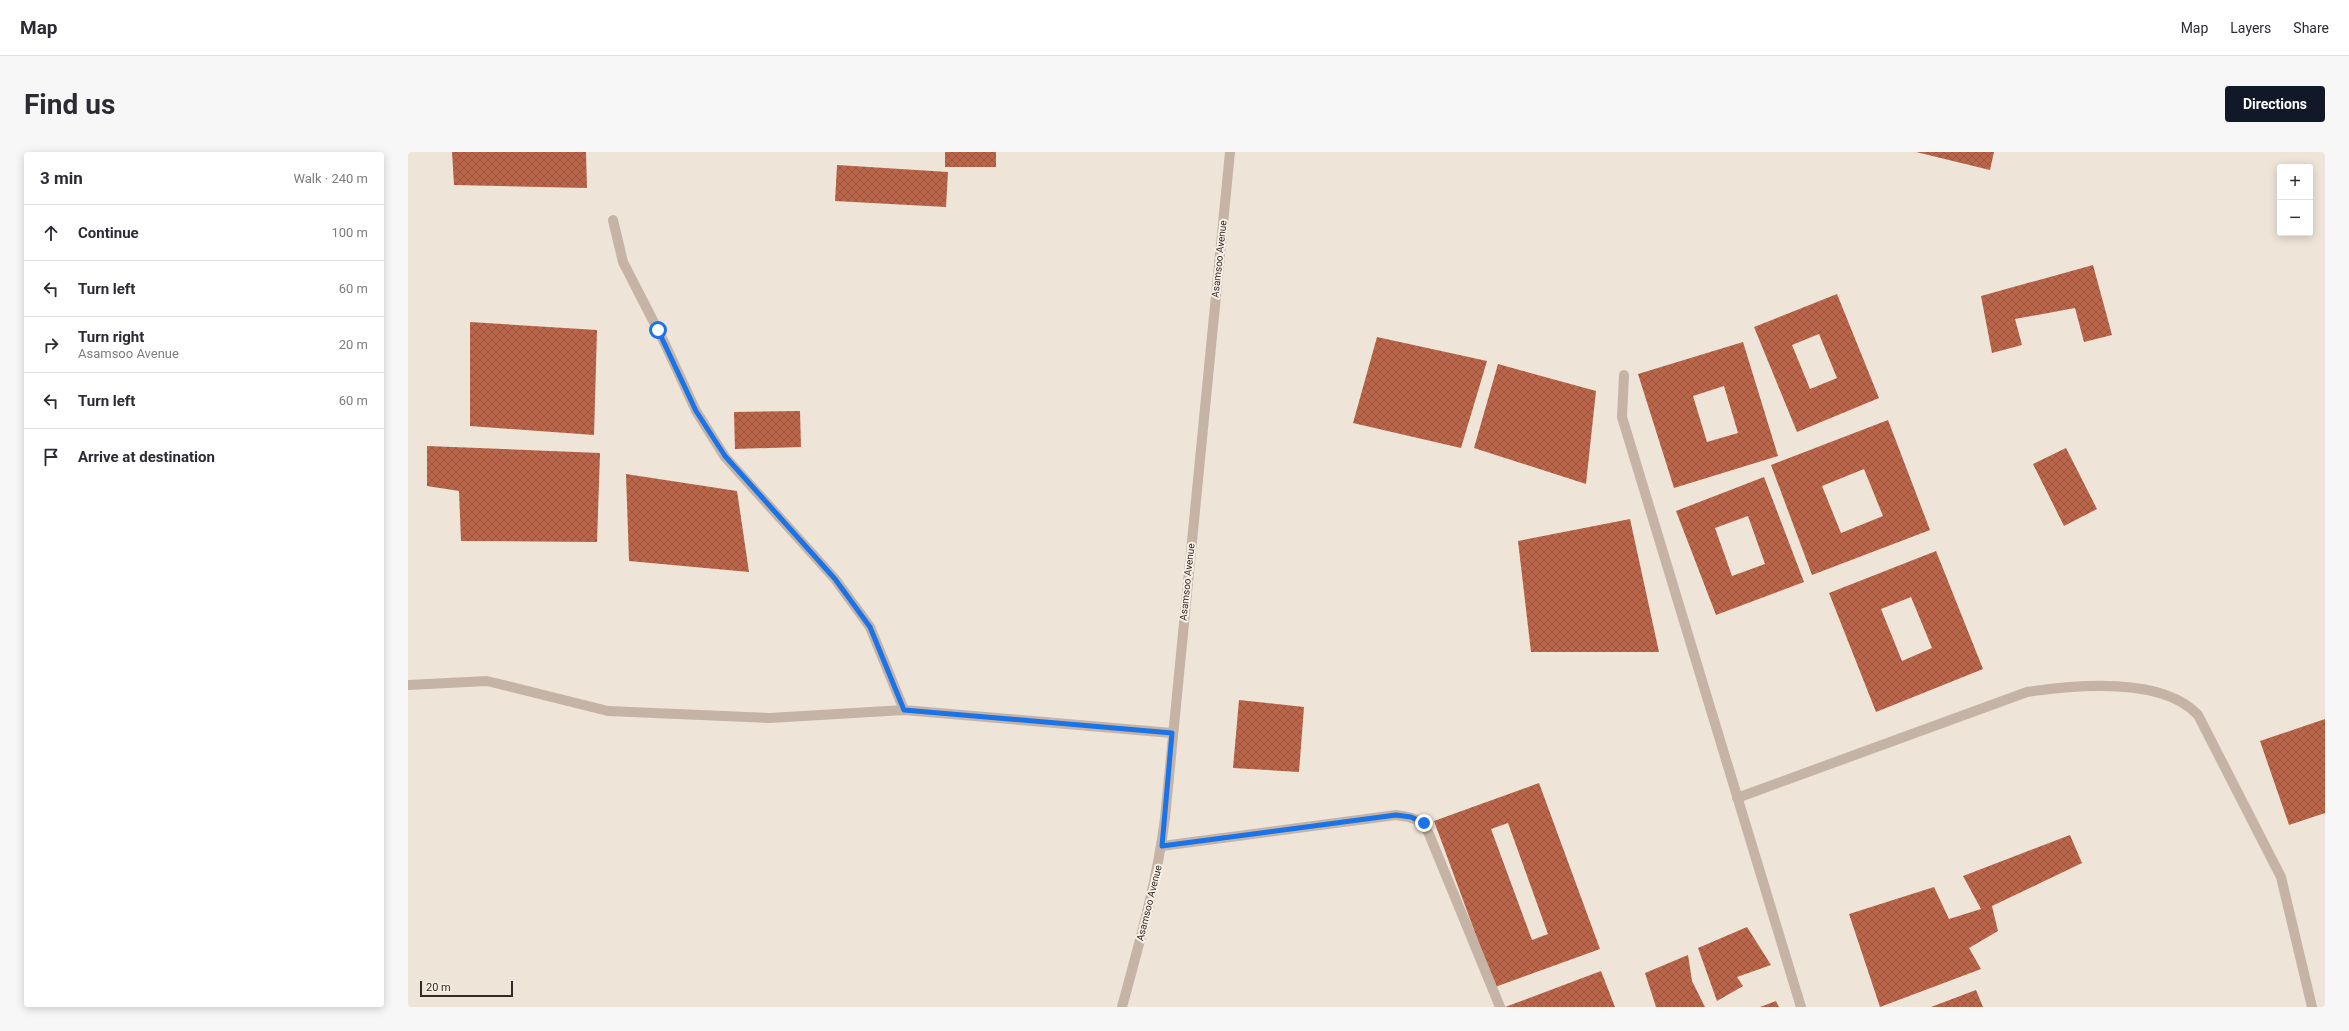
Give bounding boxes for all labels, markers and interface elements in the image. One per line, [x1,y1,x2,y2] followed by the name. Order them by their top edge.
[20,16,58,39] text: Map
[2181,20,2208,36] text: Map
[2230,20,2271,36] text: Layers
[2293,20,2329,36] text: Share
[2225,86,2325,122] button: Directions
[24,88,115,121] text: Find us
[2277,164,2313,236] map controls
[2277,164,2313,200] button: +
[40,168,83,188] text: 3 min
[293,171,368,186] text: Walk · 240 m
[2277,200,2313,236] button: −
[1209,220,1229,298] street label: Asamsoo Avenue
[40,222,62,244] icon: ahead
[78,224,139,242] text: Continue
[331,225,368,240] text: 100 m
[40,278,62,300] icon: left
[78,280,135,298] text: Turn left
[339,281,368,296] text: 60 m
[649,321,667,339] route start
[78,328,144,346] text: Turn right
[40,334,62,356] icon: right
[339,337,368,352] text: 20 m
[78,346,179,361] text: Asamsoo Avenue
[40,390,62,412] icon: left
[78,392,135,410] text: Turn left
[339,393,368,408] text: 60 m
[40,446,62,468] icon: arrive
[78,448,215,466] text: Arrive at destination
[1177,543,1197,621] street label: Asamsoo Avenue
[1415,814,1433,832] route end
[1134,864,1164,942] street label: Asamsoo Avenue
[420,979,513,998] scale bar
[426,981,451,994] text: 20 m

